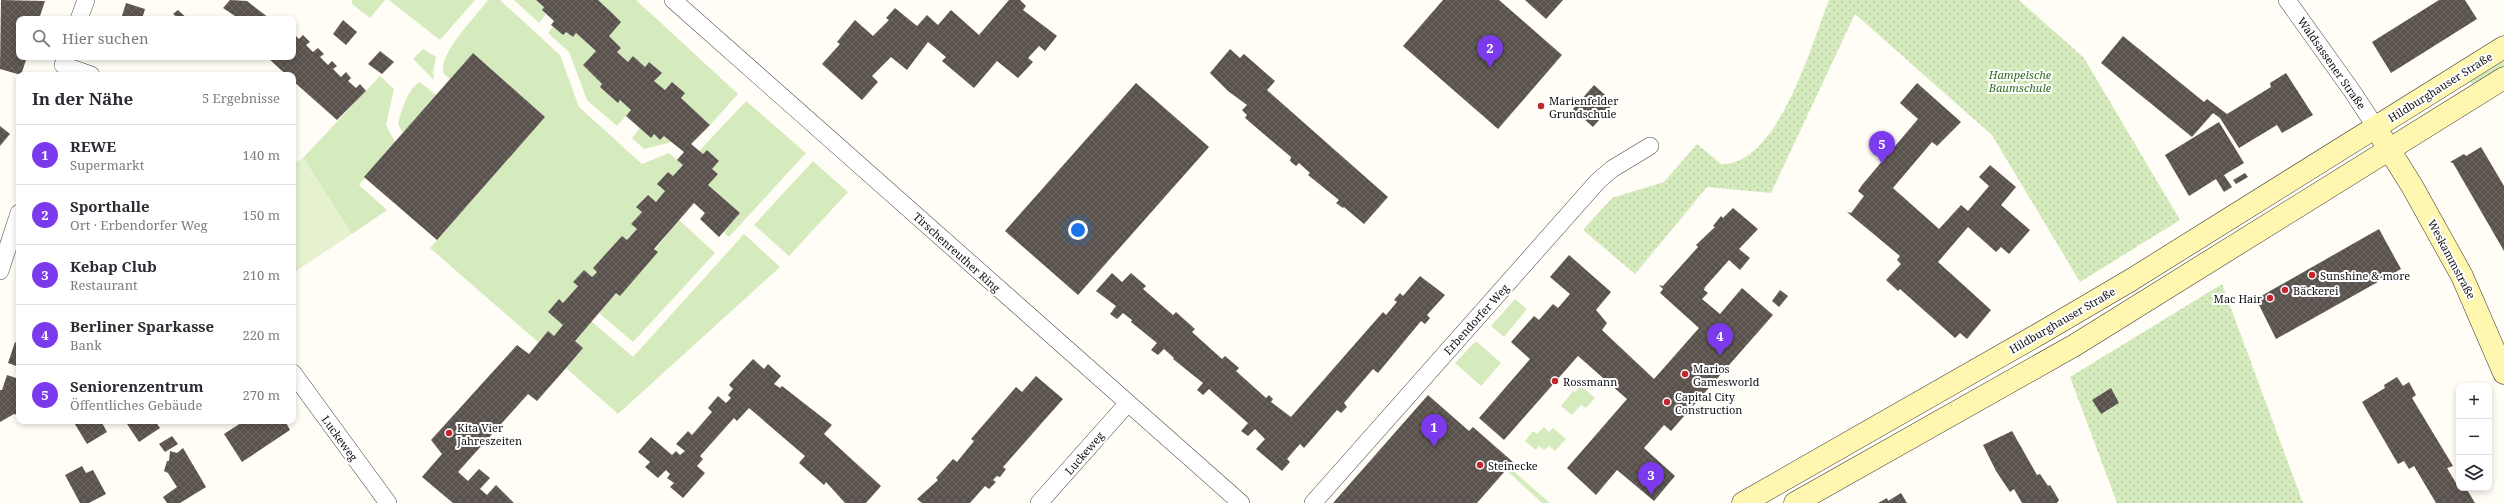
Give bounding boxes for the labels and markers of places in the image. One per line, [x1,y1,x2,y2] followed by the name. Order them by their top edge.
[1477,35,1503,68] pin: 2
[1549,93,1619,121] place label: Marienfelder Grundschule
[1536,101,1546,111] marker: Marienfelder Grundschule
[1869,131,1895,164] pin: 5
[2320,268,2410,283] place label: Sunshine & more
[2307,270,2317,280] marker: Sunshine & more
[2293,283,2339,298] place label: Bäckerei
[2280,285,2290,295] marker: Bäckerei
[2214,291,2263,306] place label: Mac Hair
[2265,293,2275,303] marker: Mac Hair
[1707,323,1733,356] pin: 4
[1693,361,1760,389] place label: Marios Gamesworld
[1680,369,1690,379] marker: Marios Gamesworld
[1563,374,1617,389] place label: Rossmann
[1550,376,1560,386] marker: Rossmann
[1675,389,1742,417] place label: Capital City Construction
[1662,397,1672,407] marker: Capital City Construction
[1421,414,1447,447] pin: 1
[456,420,522,448] place label: Kita Vier Jahreszeiten
[444,428,454,438] marker: Kita Vier Jahreszeiten
[1488,458,1538,473] place label: Steinecke
[1475,460,1485,470] marker: Steinecke
[1638,462,1664,495] pin: 3

